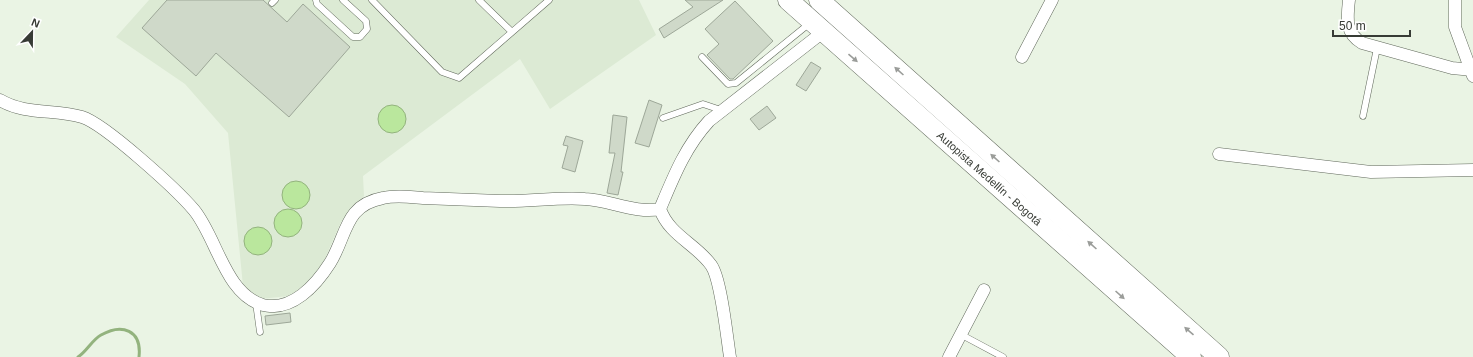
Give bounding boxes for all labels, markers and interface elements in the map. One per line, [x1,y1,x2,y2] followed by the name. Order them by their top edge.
[12,12,52,52] north arrow
[1333,12,1410,38] scale bar
[30,16,42,30] text: N
[1339,19,1366,33] text: 50 m
[847,53,858,62] one-way arrow
[893,67,904,76] one-way arrow
[935,129,1045,228] street label: Autopista Medellín - Bogotá
[990,154,1001,163] one-way arrow
[1087,240,1097,250] one-way arrow
[1115,290,1125,299] one-way arrow
[1184,327,1194,336] one-way arrow

